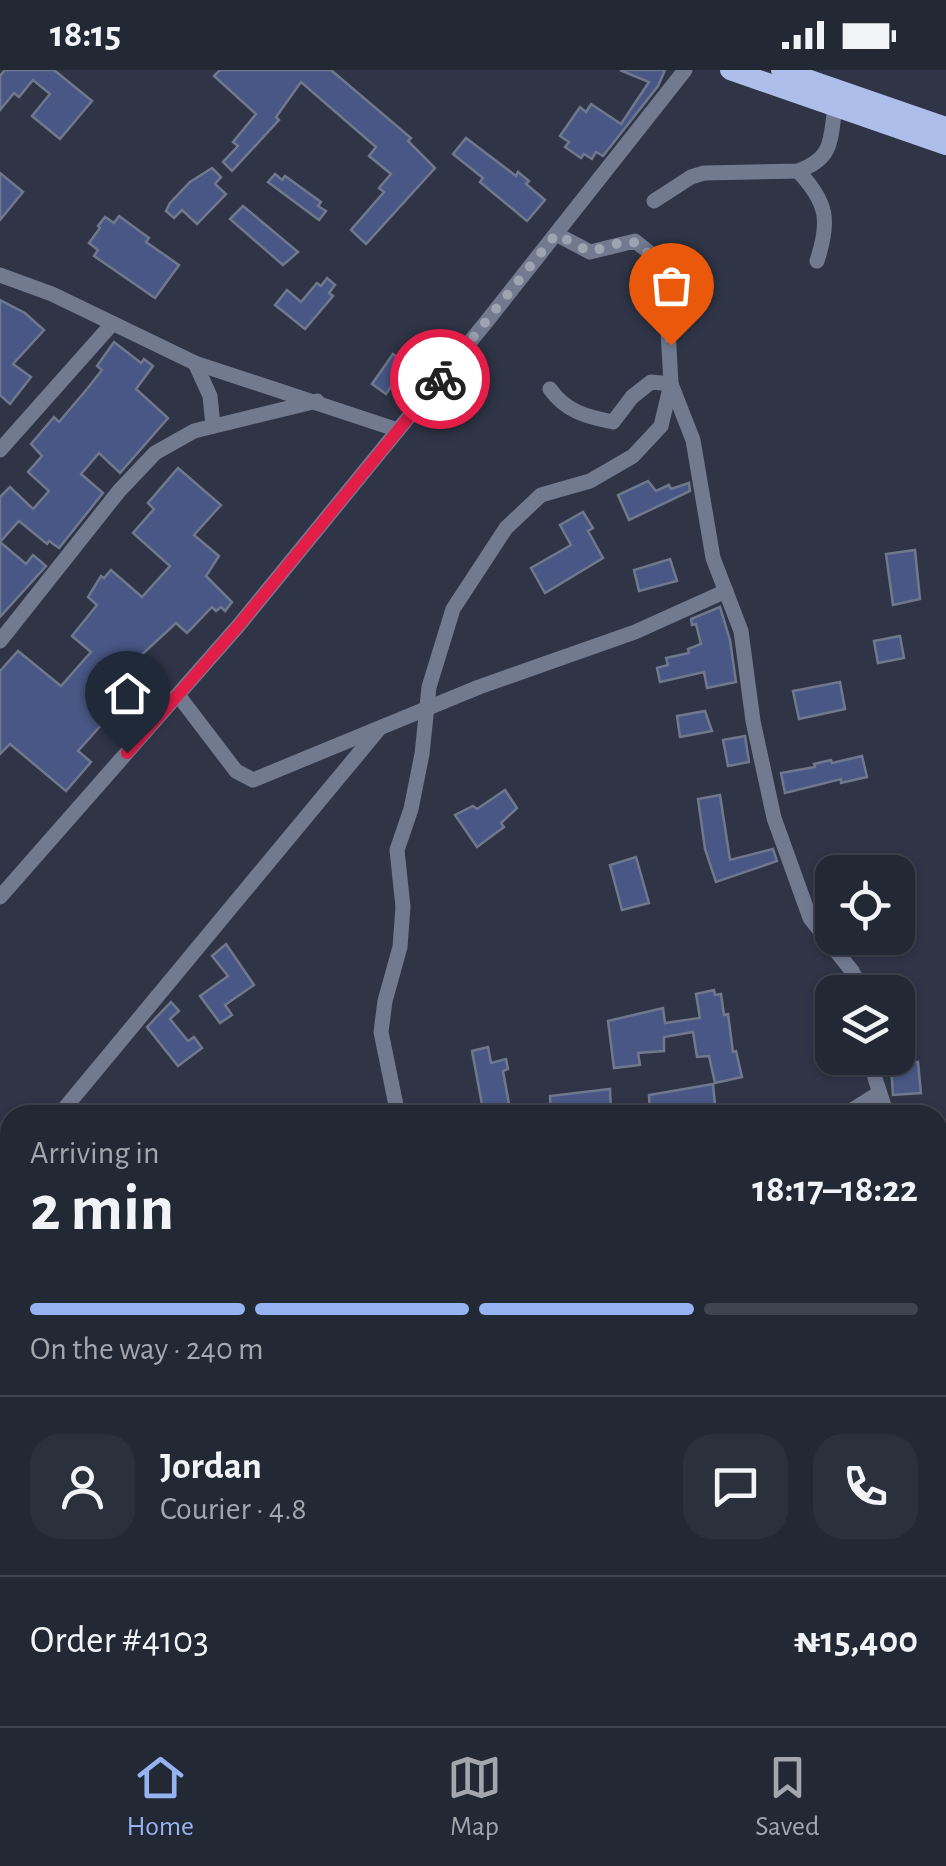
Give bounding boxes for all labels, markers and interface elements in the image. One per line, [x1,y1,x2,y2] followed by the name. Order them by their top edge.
[50,16,121,54] text: 18:15
[629,243,714,346] pin
[644,258,699,313] icon: bag
[390,329,490,429] courier
[413,352,468,407] icon: bike
[85,651,170,754] pin
[100,666,155,721] icon: home
[815,855,915,1075] map controls
[815,855,915,955] button: locate
[815,975,915,1075] button: layers
[30,1137,159,1169] text: Arriving in
[752,1171,918,1209] text: 18:17–18:22
[30,1177,174,1242] text: 2 min
[30,1333,264,1365] text: On the way · 240 m
[30,1434,135,1539] button: person
[683,1434,788,1539] button: chat
[813,1434,918,1539] button: phone
[160,1448,262,1486] text: Jordan
[160,1493,307,1525] text: Courier · 4.8
[30,1622,209,1660] text: Order #4103
[794,1622,918,1660] text: ₦15,400
[127,1750,194,1844] tab: Home
[447,1750,502,1844] tab: Map
[755,1750,819,1844] tab: Saved

